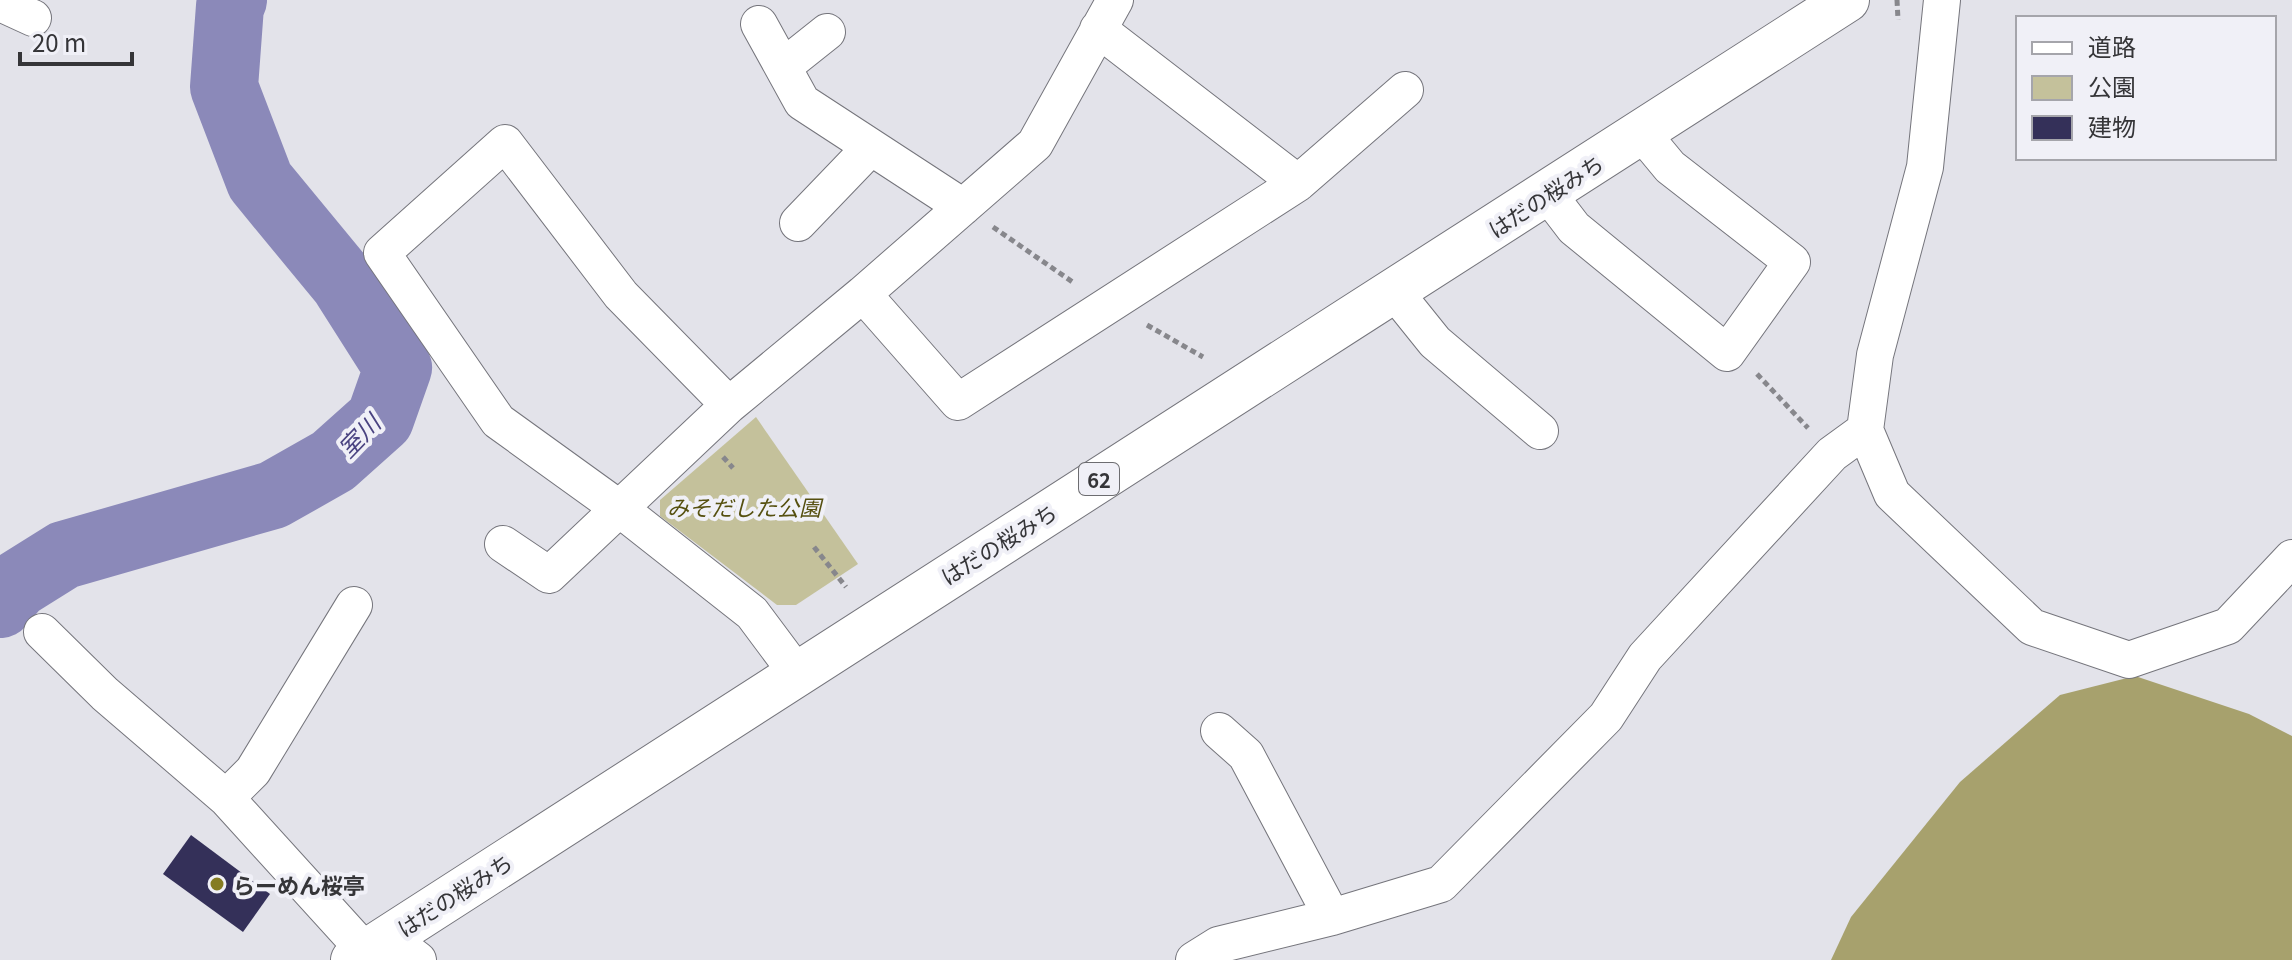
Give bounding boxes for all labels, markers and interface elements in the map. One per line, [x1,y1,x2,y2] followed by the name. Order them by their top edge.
[20,16,132,66] scale bar
[2016,16,2276,160] legend
[32,24,86,59] text: 20 m
[2088,28,2136,63] text: 道路
[2088,68,2136,103] text: 公園
[2088,108,2136,143] text: 建物
[1481,146,1609,244] street label: はだの桜みち
[329,403,389,464] water label: 室川
[1079,463,1119,495] road number: 62
[667,490,824,522] park label: みそだした公園
[934,495,1062,591] street label: はだの桜みち
[390,845,518,943] street label: はだの桜みち
[233,868,365,900] place label: らーめん桜亭
[208,875,226,893] marker: らーめん桜亭

